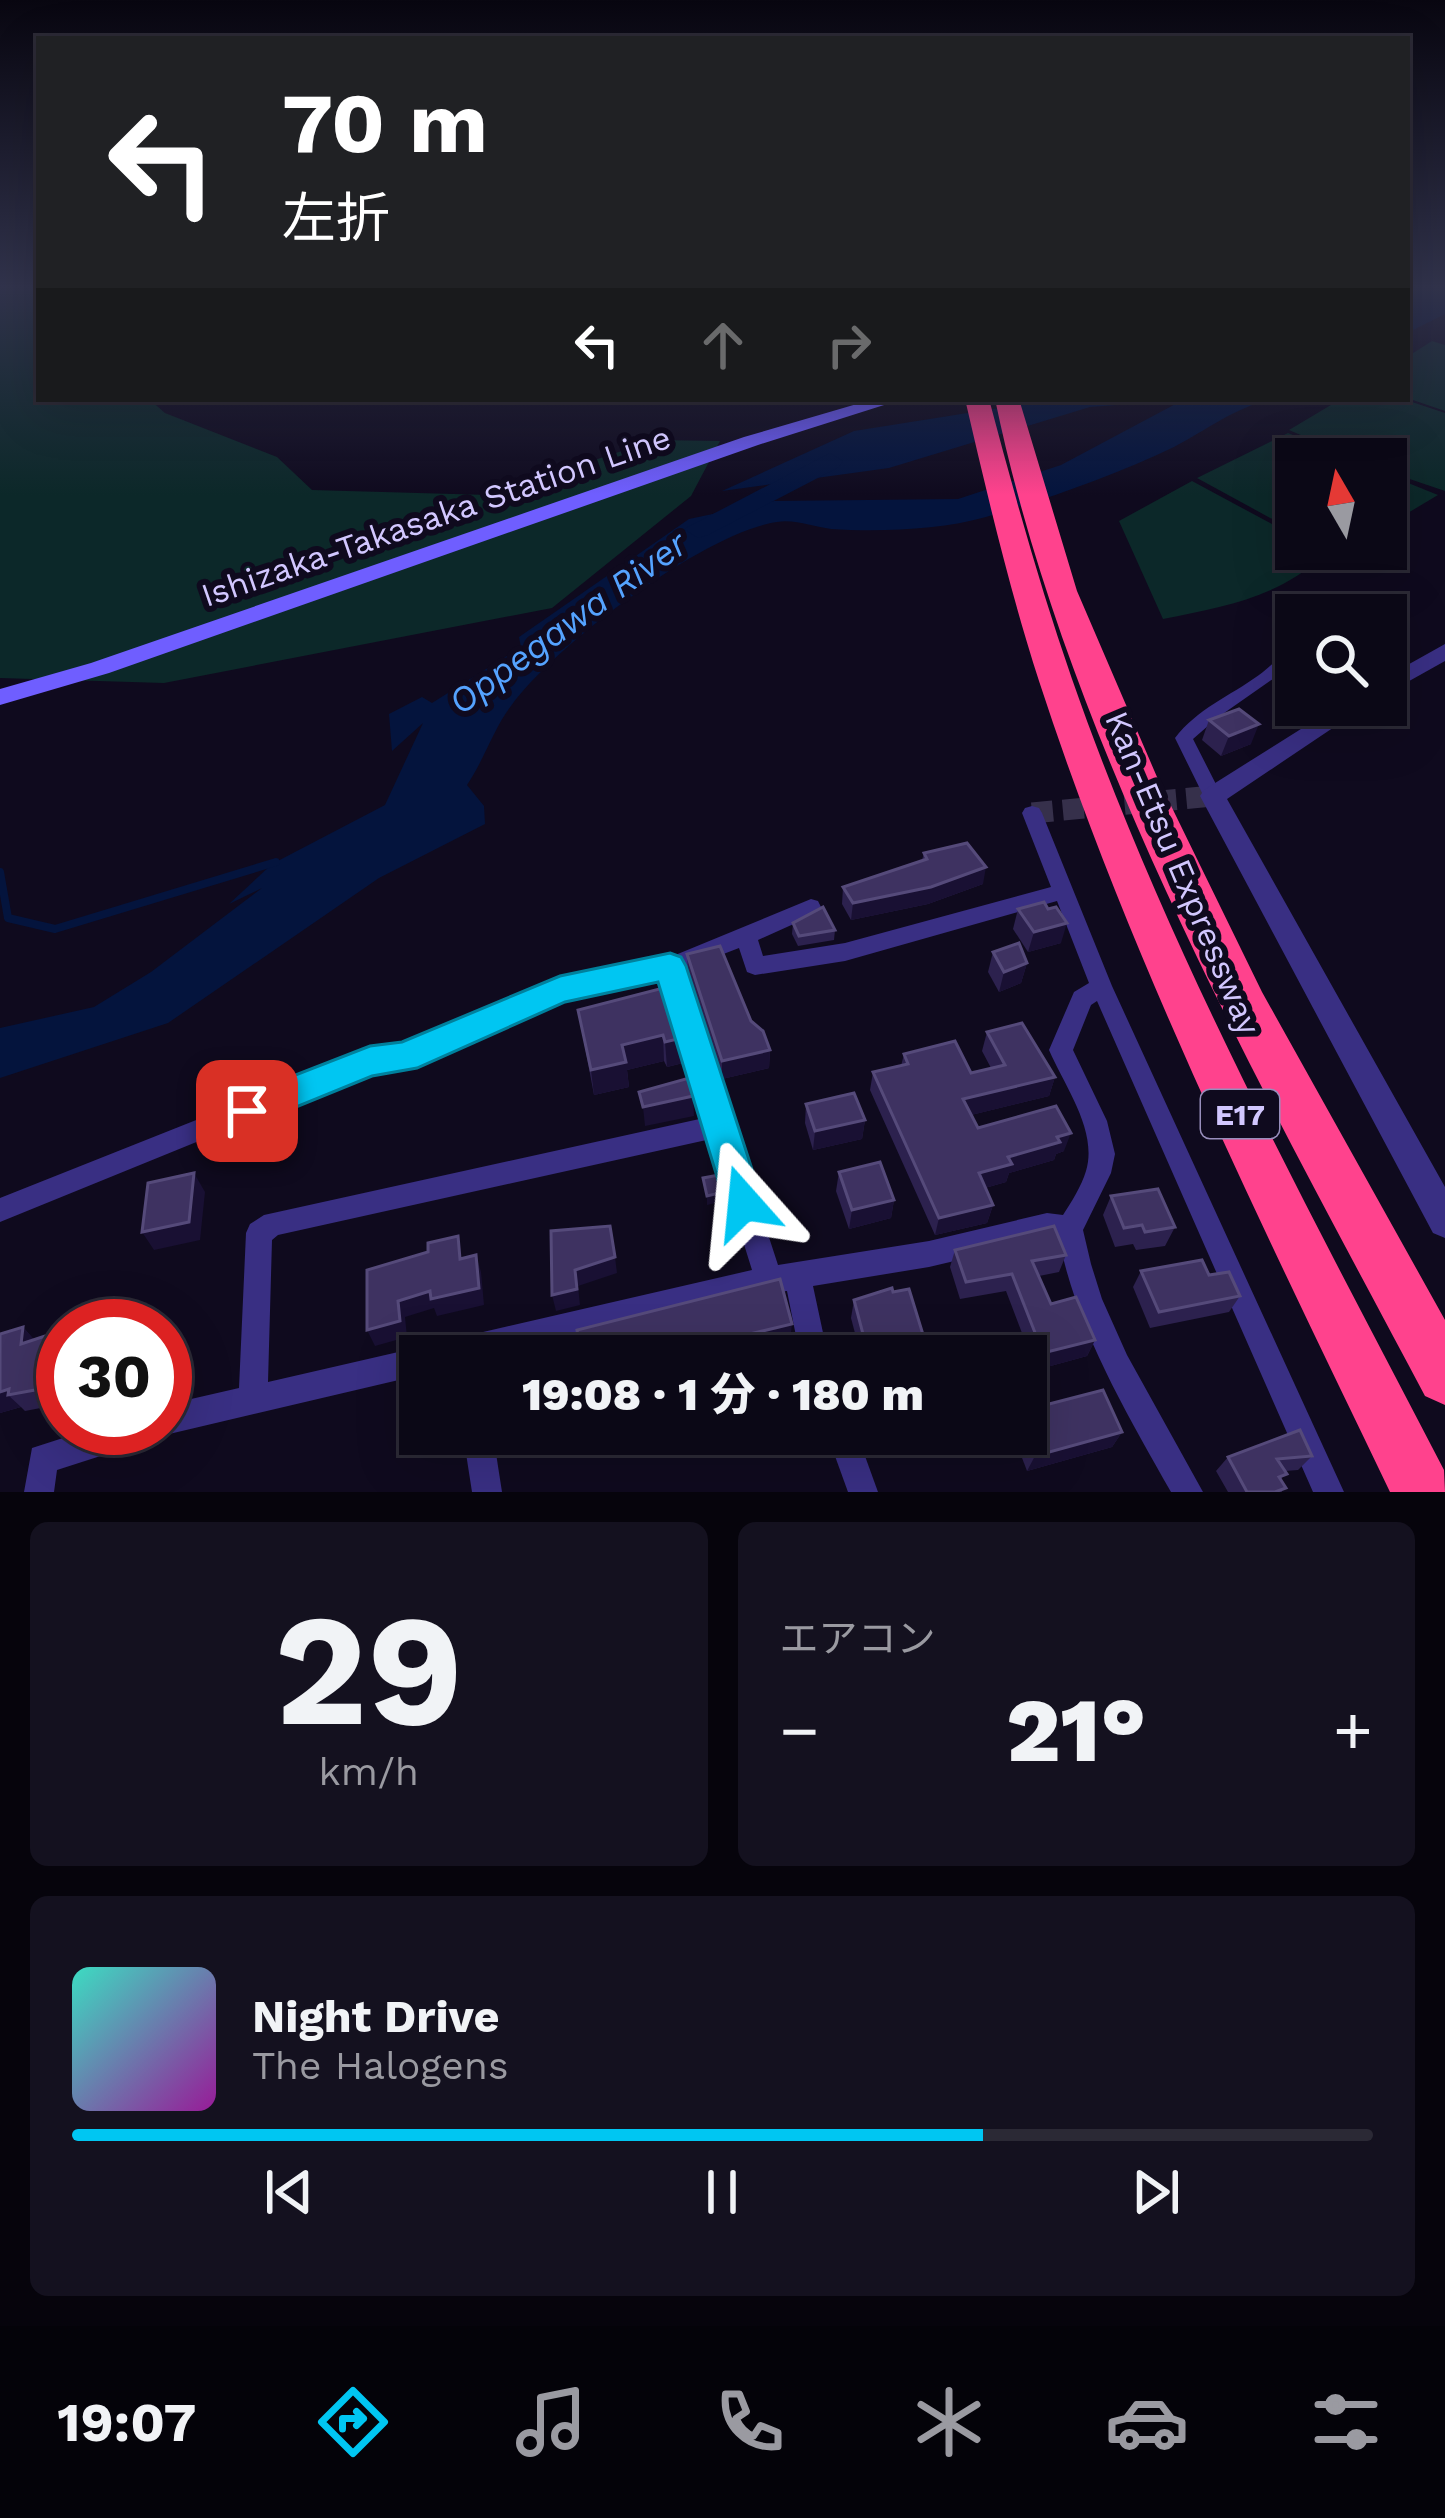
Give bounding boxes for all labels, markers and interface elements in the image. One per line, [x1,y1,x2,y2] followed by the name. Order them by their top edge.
[282,74,488,172] text: 70 m
[84,84,240,240] icon: left
[282,187,390,250] text: 左折
[564,312,630,378] icon: left
[690,312,756,378] icon: ahead
[816,312,882,378] icon: right
[196,417,676,615] street label: Ishizaka-Takasaka Station Line
[1275,438,1407,570] north arrow
[1275,438,1407,726] map controls
[441,521,697,723] water label: Oppegawa River
[1275,594,1407,726] button: search
[1097,705,1269,1041] street label: Kan-Etsu Expressway
[196,1060,298,1162] pin
[214,1078,280,1144] icon: arrive
[1201,1090,1279,1138] road number: E17
[681,1140,807,1266] position arrow
[36,1299,192,1455] speed limit sign: 30
[522,1368,924,1421] text: 19:08 · 1 分 · 180 m
[274,1579,463,1762] text: 29
[780,1616,936,1661] text: エアコン
[1006,1677,1146,1783] text: 21°
[780,1692,819,1769] text: −
[1333,1692,1373,1769] text: +
[319,1749,419,1794] text: km/h
[252,1990,500,2043] text: Night Drive
[252,2043,508,2088] text: The Halogens
[256,2159,322,2225] icon: previous
[689,2159,755,2225] icon: pause
[1123,2159,1189,2225] icon: next
[311,2380,395,2464] icon: directions
[509,2380,593,2464] icon: music
[708,2380,792,2464] icon: phone
[907,2380,991,2464] icon: climate
[1105,2380,1189,2464] icon: car
[1304,2380,1388,2464] icon: filters
[57,2391,196,2454] text: 19:07

